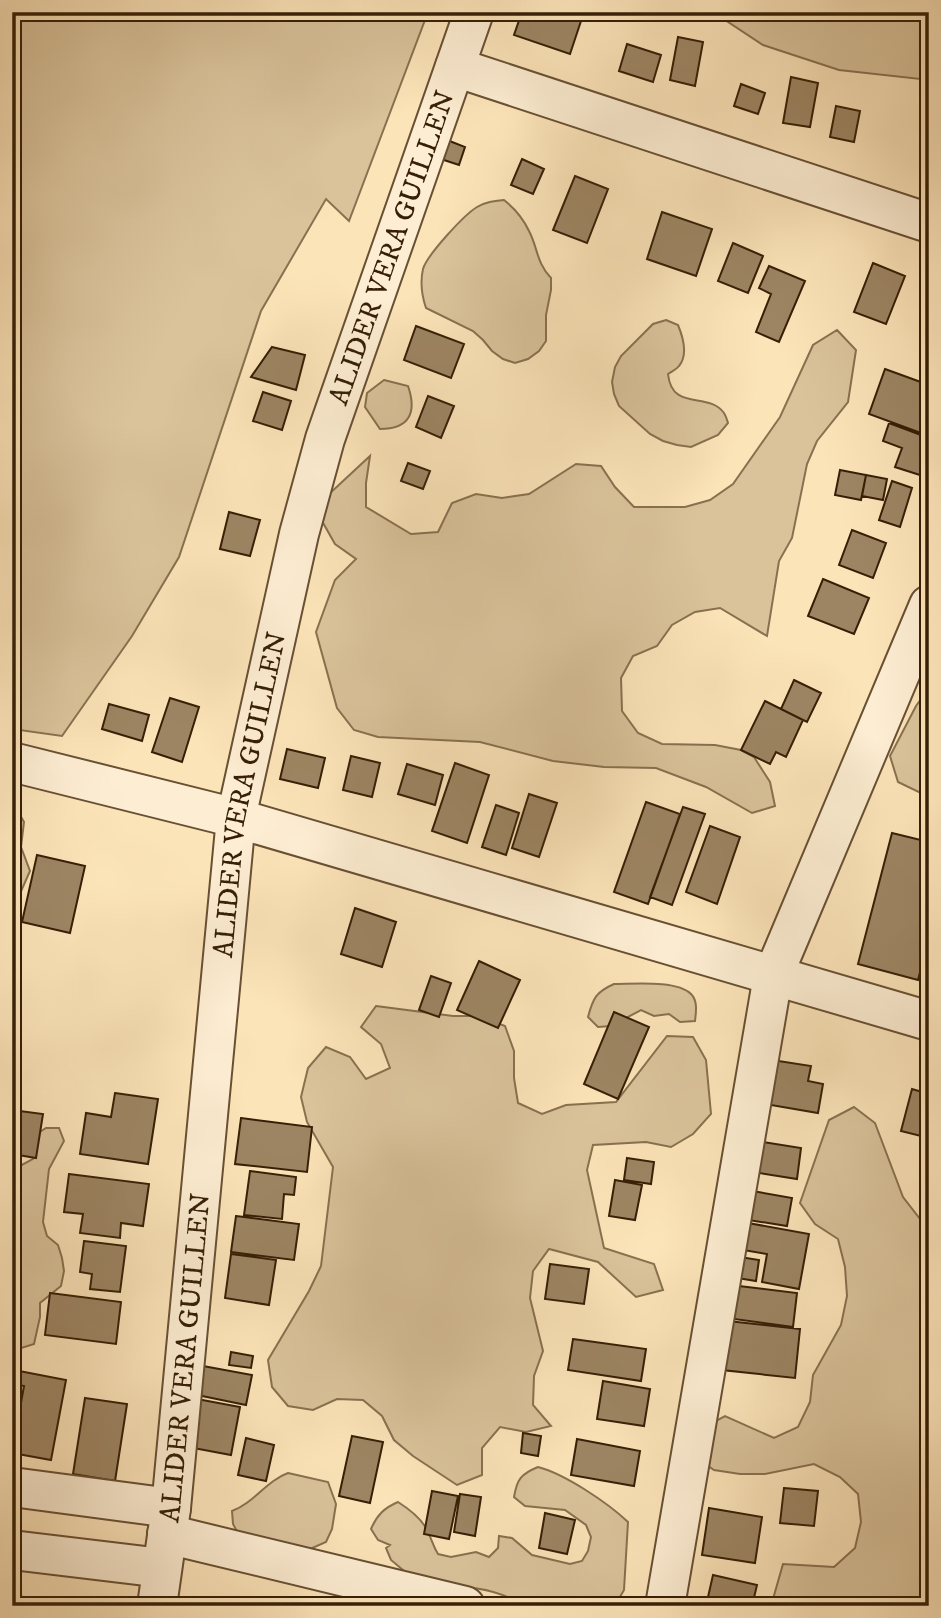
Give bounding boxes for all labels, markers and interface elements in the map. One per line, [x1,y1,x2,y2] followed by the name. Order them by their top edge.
[321,86,463,410] street label: ALIDER VERA GUILLEN
[205,628,294,959] street label: ALIDER VERA GUILLEN
[152,1191,218,1525] street label: ALIDER VERA GUILLEN

